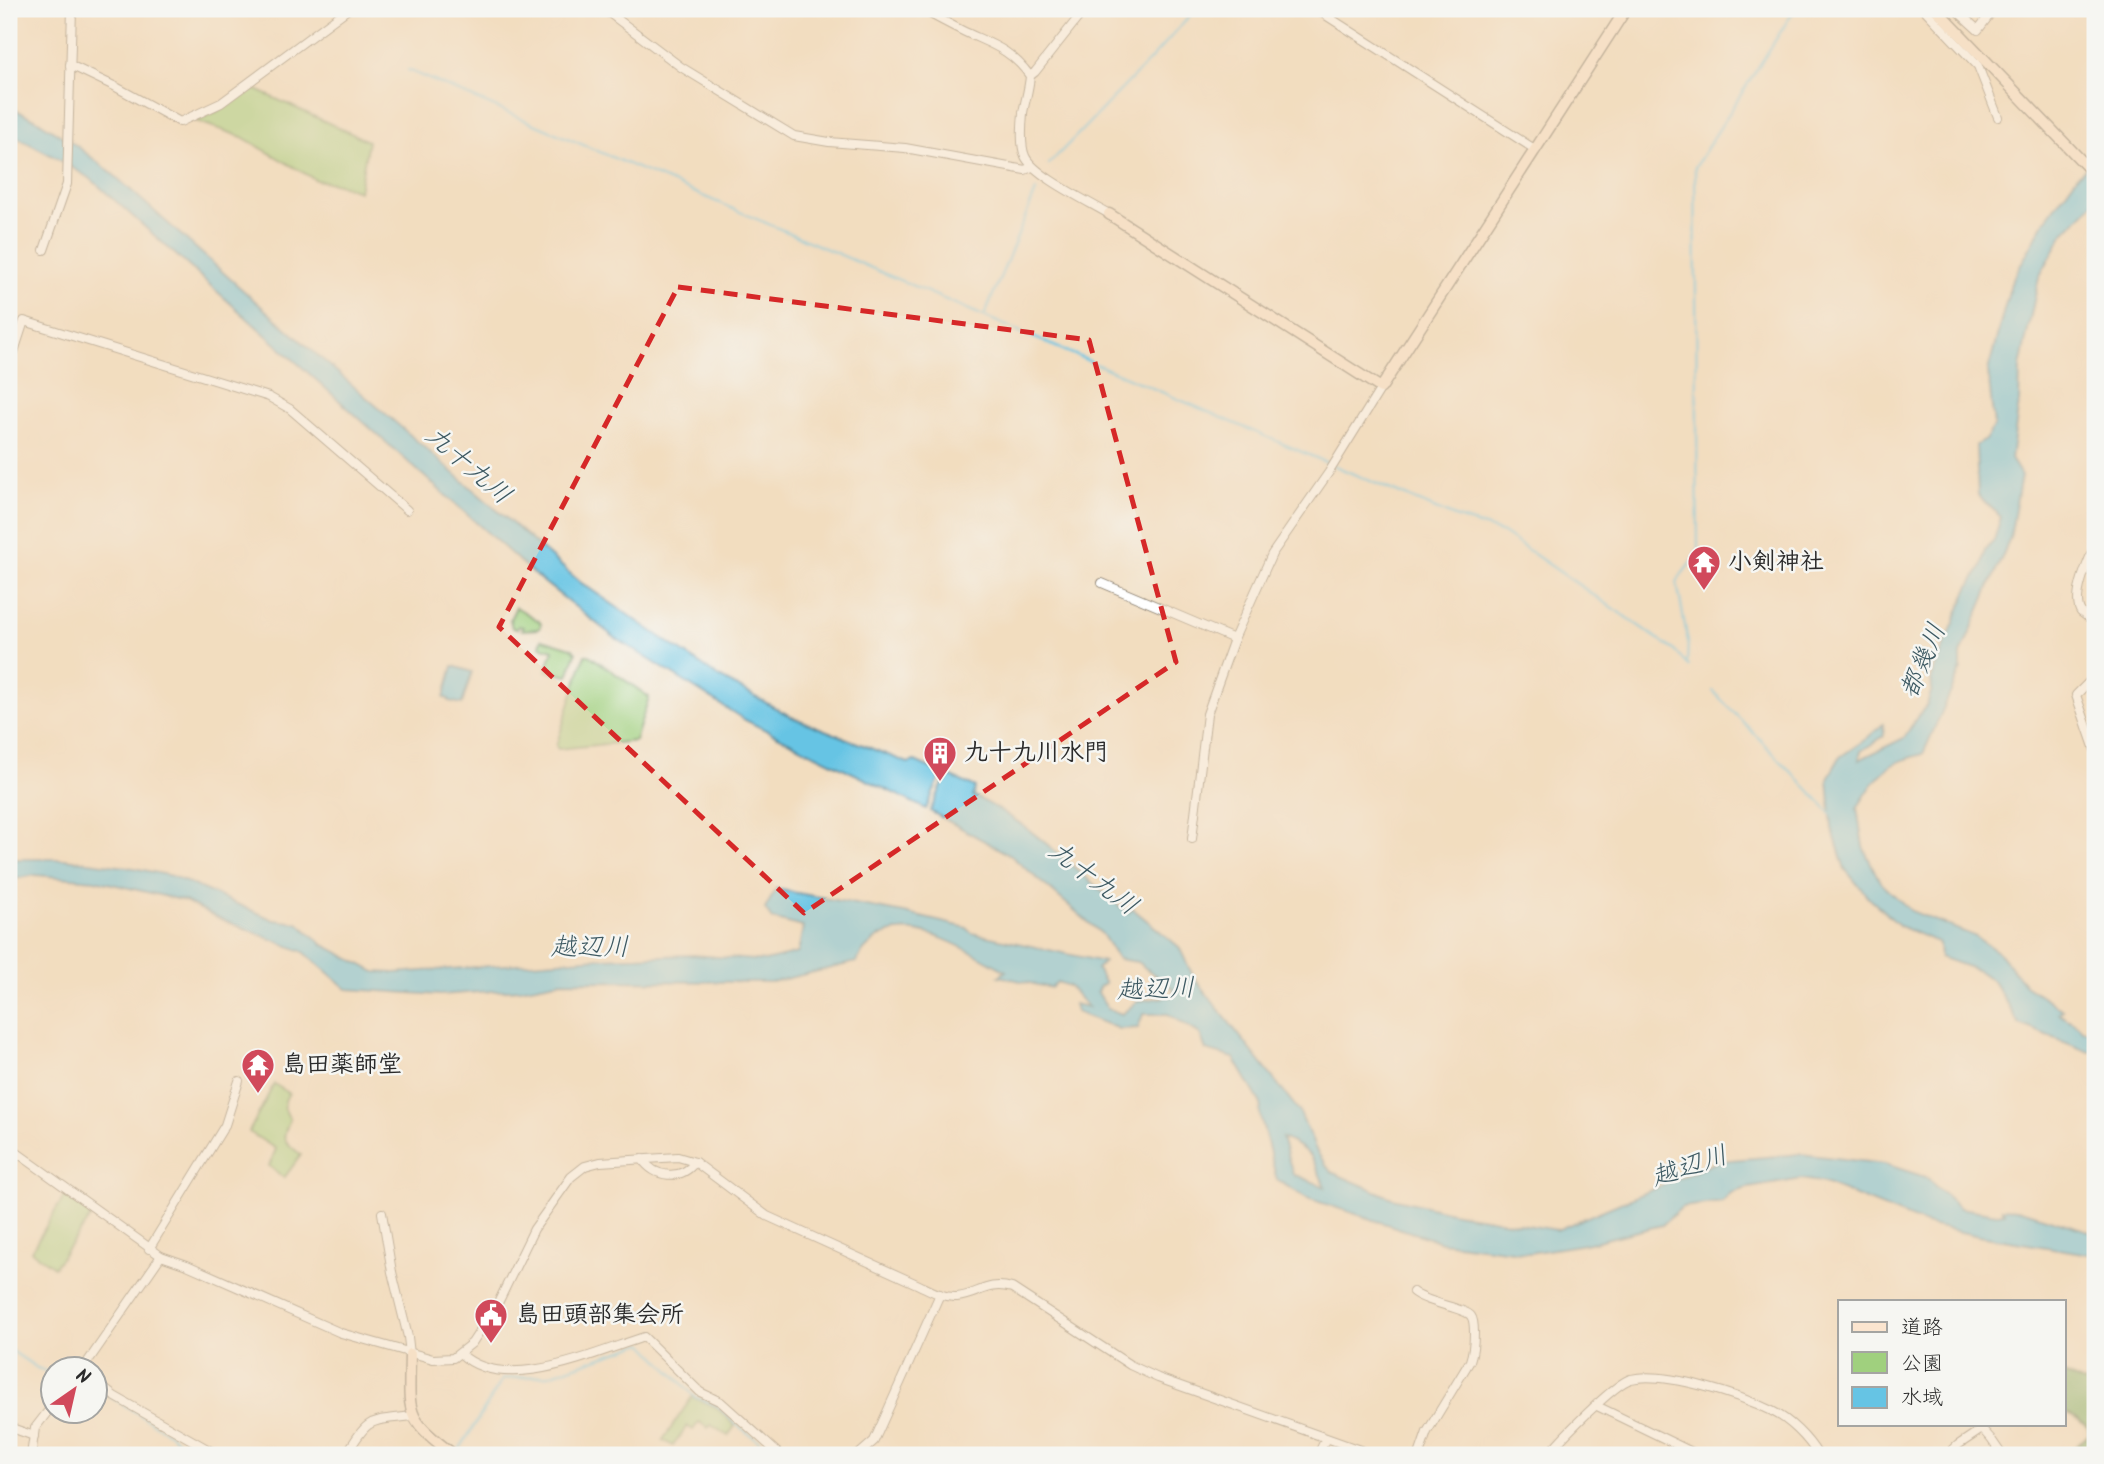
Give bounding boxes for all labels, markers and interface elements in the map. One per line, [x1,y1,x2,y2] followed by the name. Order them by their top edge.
[415,416,521,516] water label: 九十九川
[1685,543,1723,592] temple icon: 小剣神社
[1728,543,1824,582] place label: 小剣神社
[1889,617,1959,705] water label: 都幾川
[921,734,959,783] building icon: 九十九川水門
[964,734,1108,773] place label: 九十九川水門
[1039,831,1147,927] water label: 九十九川
[550,927,629,969] water label: 越辺川
[1115,968,1196,1012] water label: 越辺川
[239,1046,277,1095] temple icon: 島田薬師堂
[282,1046,402,1085] place label: 島田薬師堂
[1645,1135,1734,1199] water label: 越辺川
[472,1296,510,1345] public building icon: 島田頭部集会所
[516,1296,684,1335] place label: 島田頭部集会所
[1838,1300,2066,1426] legend
[1901,1312,1943,1345] text: 道路
[1901,1348,1943,1381] text: 公園
[38,1356,108,1426] north arrow
[69,1362,96,1393] text: N
[1901,1382,1943,1415] text: 水域

